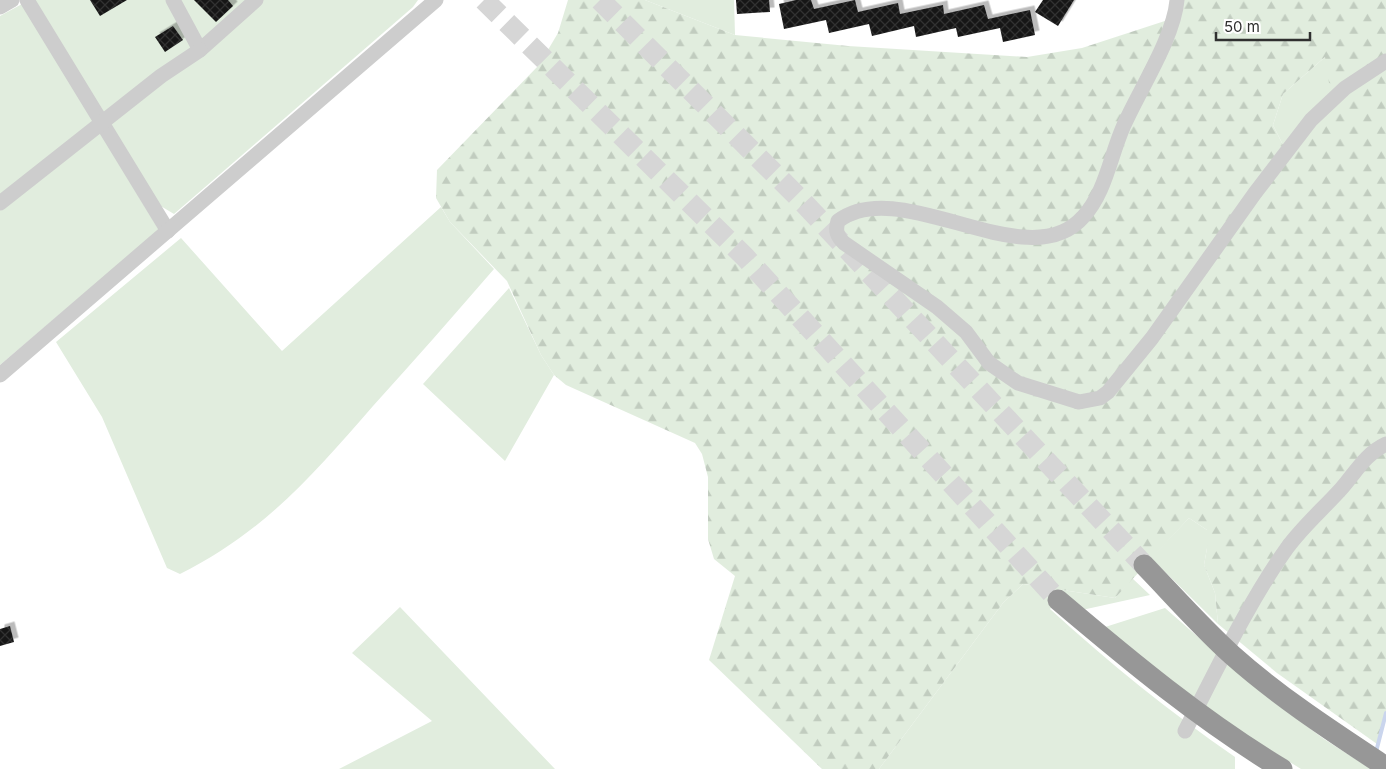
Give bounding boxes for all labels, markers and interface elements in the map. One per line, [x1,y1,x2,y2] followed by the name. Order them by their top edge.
[1216,10,1310,42] scale bar
[1224,17,1260,36] text: 50 m

